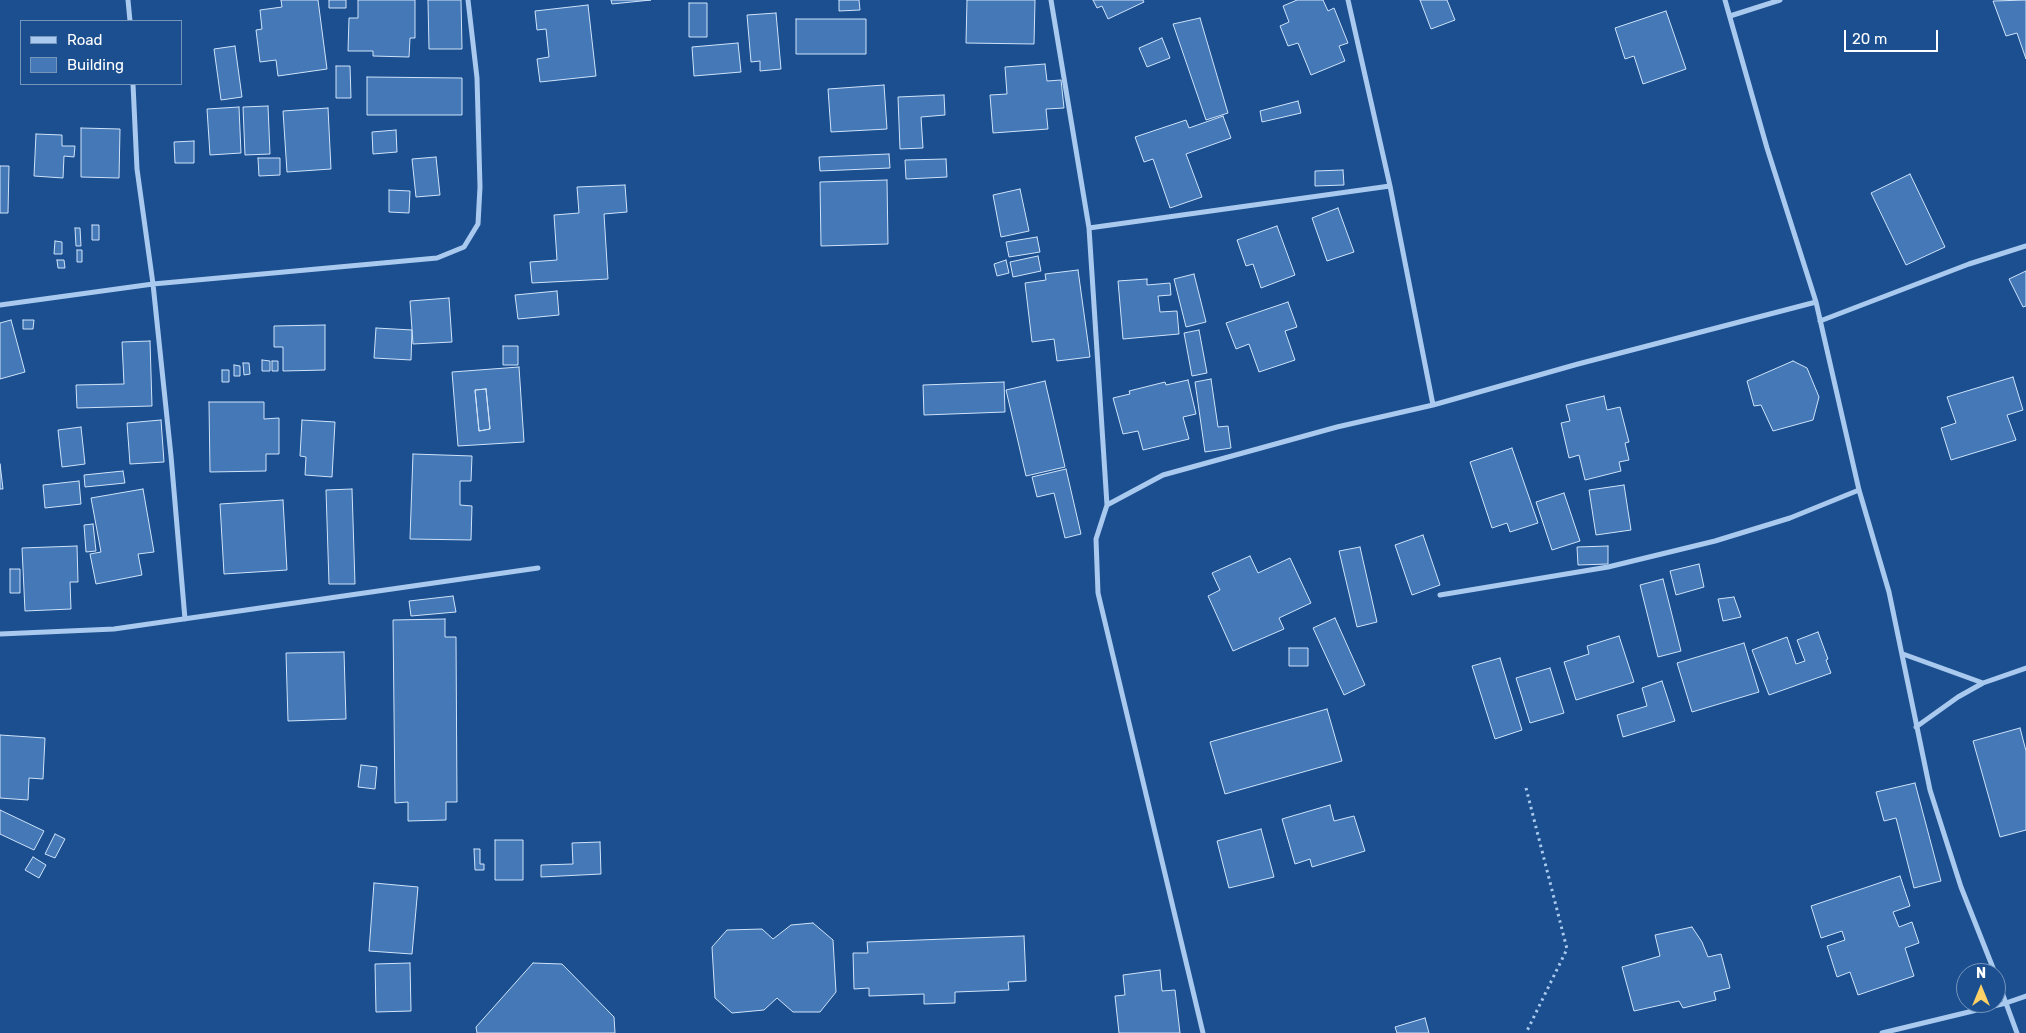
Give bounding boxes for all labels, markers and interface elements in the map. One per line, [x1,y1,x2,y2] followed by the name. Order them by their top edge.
[20,20,182,85] legend
[1846,20,1940,52] scale bar
[1852,30,1887,48] text: 20 m
[67,31,103,49] text: Road
[67,56,124,74] text: Building
[1956,963,2006,1013] north arrow
[1976,965,1986,982] text: N

